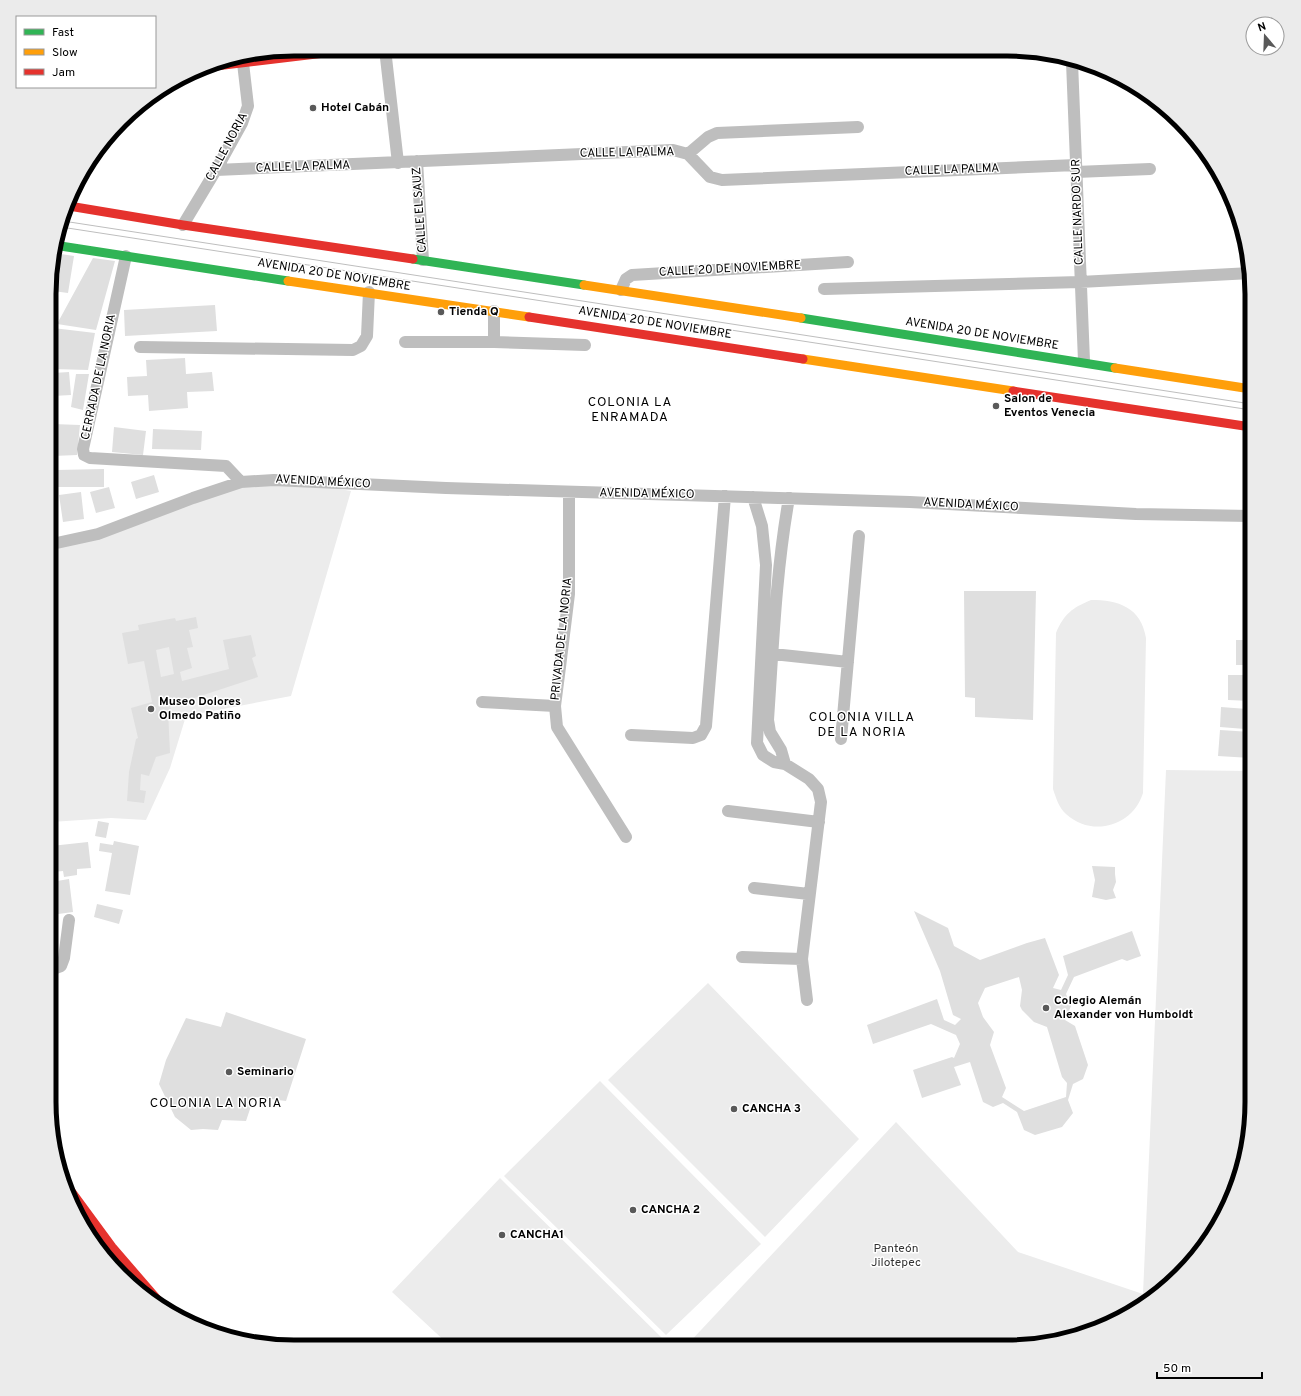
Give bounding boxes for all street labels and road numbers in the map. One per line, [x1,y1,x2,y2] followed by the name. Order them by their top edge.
[202,110,252,184] street label: CALLE NORIA
[579,144,675,162] street label: CALLE LA PALMA
[255,157,351,177] street label: CALLE LA PALMA
[1068,159,1088,265] street label: CALLE NARDO SUR
[904,160,1000,180] street label: CALLE LA PALMA
[409,167,431,253] street label: CALLE EL SAUZ
[256,255,412,295] street label: AVENIDA 20 DE NOVIEMBRE
[659,257,801,281] street label: CALLE 20 DE NOVIEMBRE
[577,303,733,343] street label: AVENIDA 20 DE NOVIEMBRE
[78,313,120,441] street label: CERRADA DE LA NORIA
[904,314,1060,354] street label: AVENIDA 20 DE NOVIEMBRE
[275,472,371,492] street label: AVENIDA MÉXICO
[599,485,695,503] street label: AVENIDA MÉXICO
[923,495,1019,515] street label: AVENIDA MÉXICO
[548,577,576,701] street label: PRIVADA DE LA NORIA

